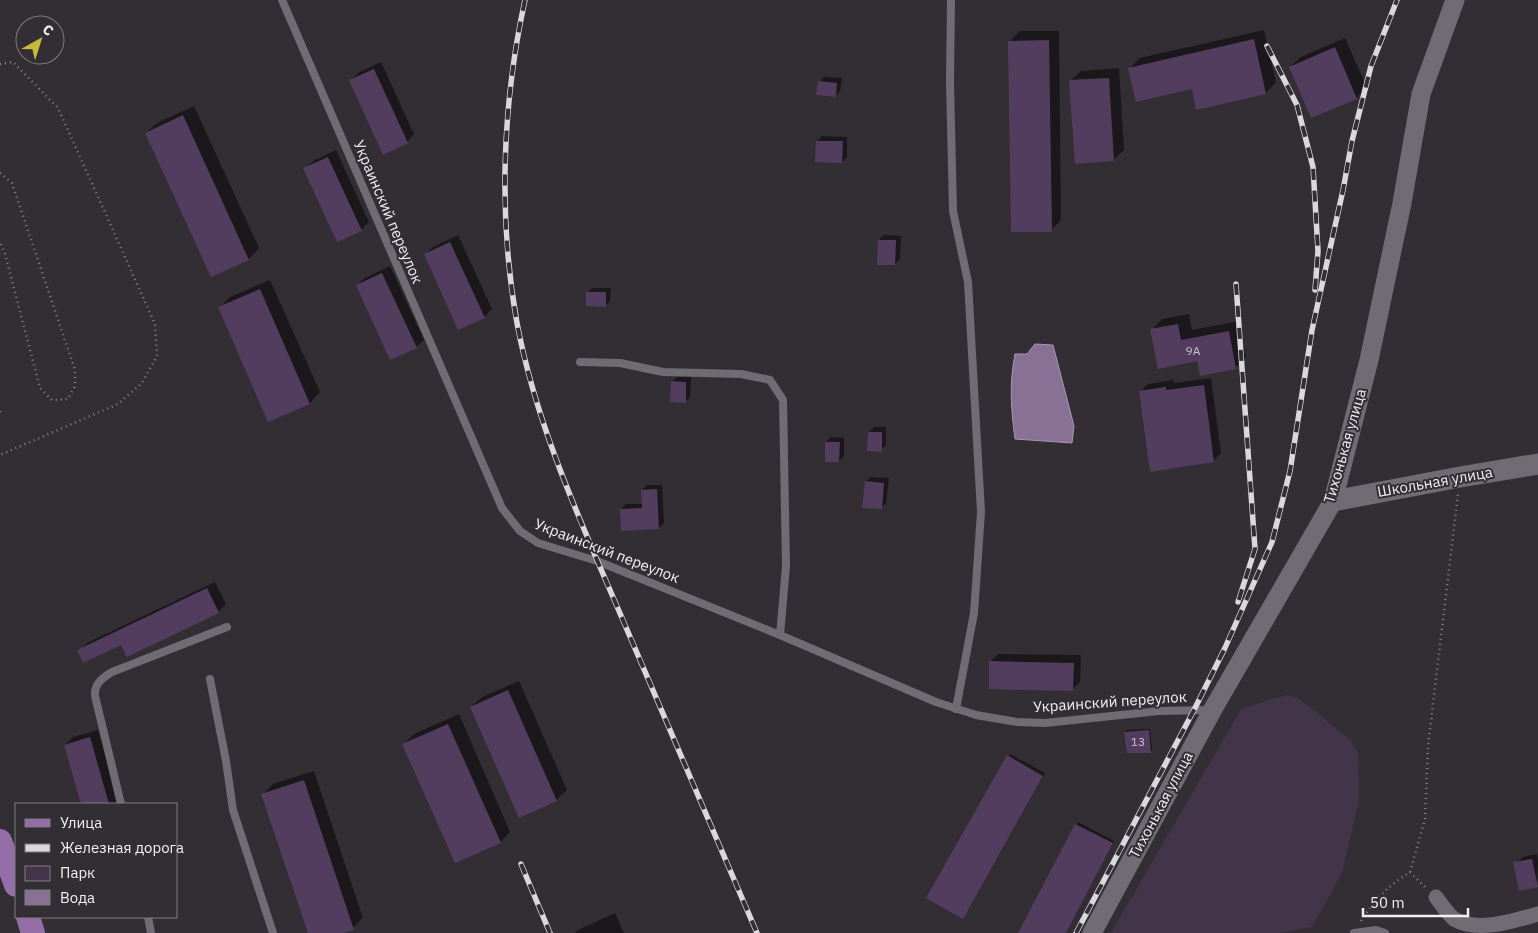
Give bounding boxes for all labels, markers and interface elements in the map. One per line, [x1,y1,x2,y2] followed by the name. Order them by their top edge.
[15,15,65,65] north arrow
[39,20,57,40] text: С
[350,137,427,286] street label: Украинский переулок
[1186,343,1201,358] house number: 9А
[1319,386,1370,505] street label: Тихонькая улица
[1376,462,1494,501] street label: Школьная улица
[532,514,682,587] street label: Украинский переулок
[1032,687,1187,716] street label: Украинский переулок
[1131,734,1145,749] house number: 13
[1124,748,1197,861] street label: Тихонькая улица
[15,803,178,918] legend
[60,813,102,832] text: Улица
[60,838,184,857] text: Железная дорога
[60,863,95,882] text: Парк
[1363,886,1468,918] scale bar
[60,888,95,907] text: Вода
[1370,893,1405,912] text: 50 m

